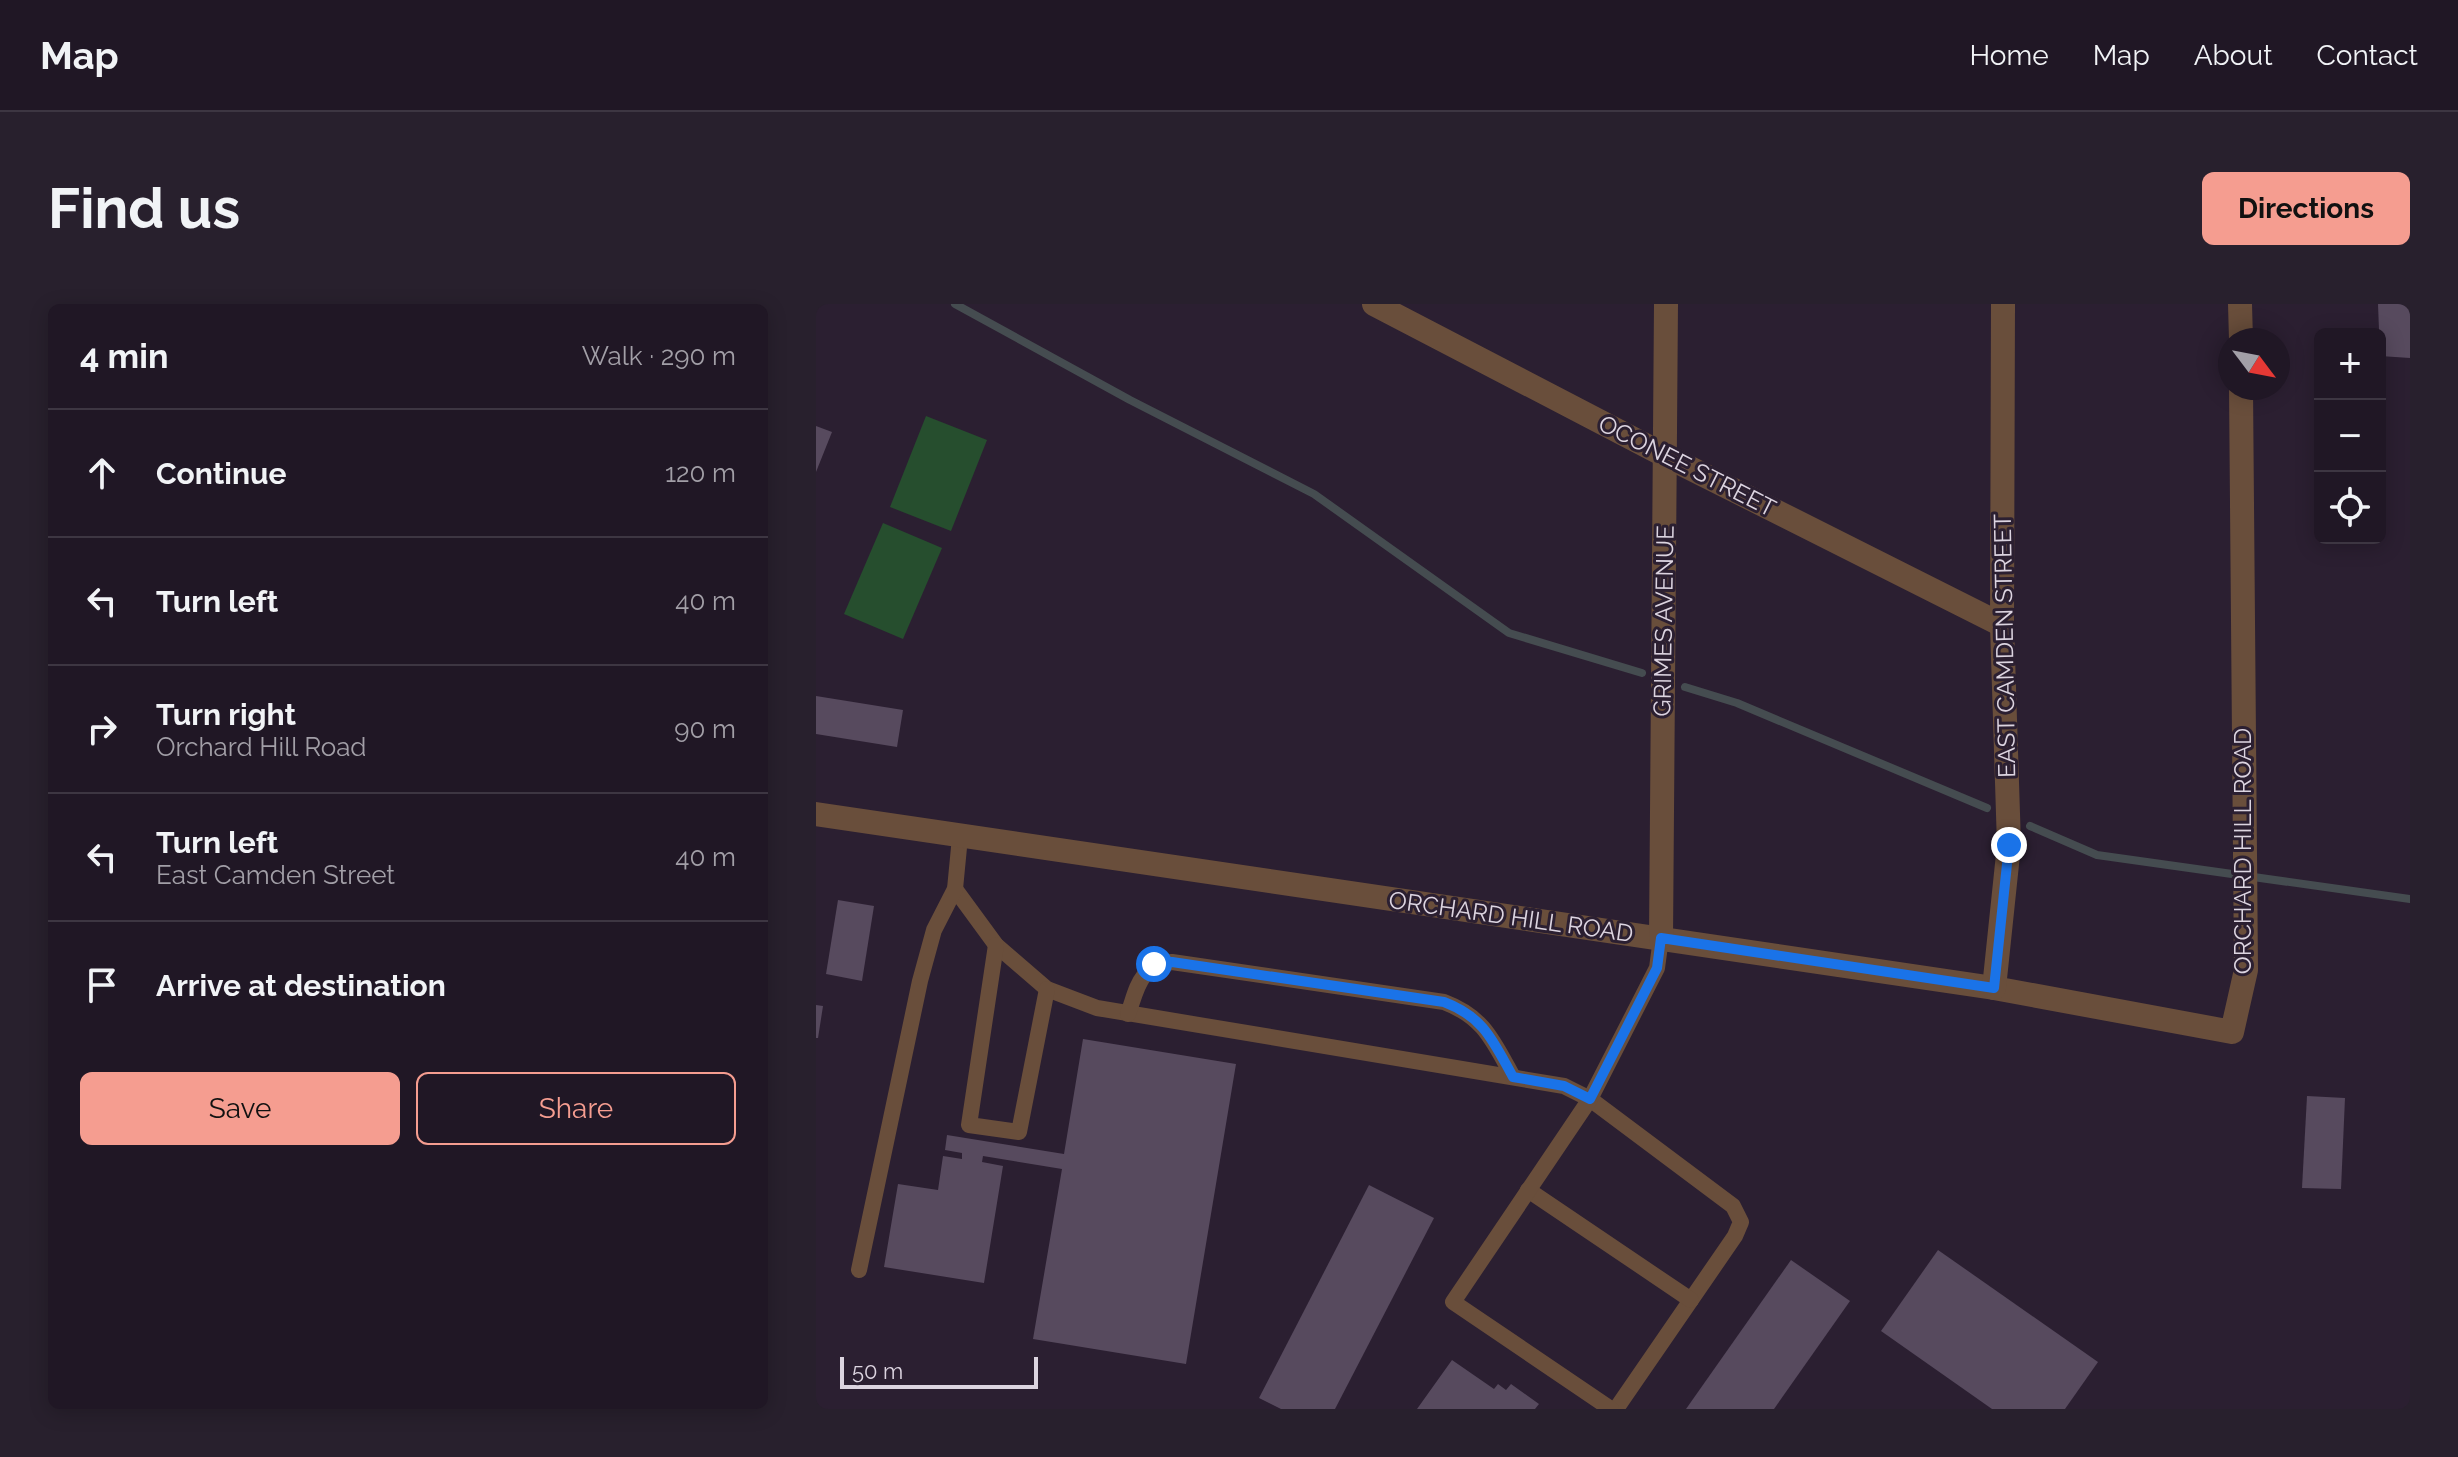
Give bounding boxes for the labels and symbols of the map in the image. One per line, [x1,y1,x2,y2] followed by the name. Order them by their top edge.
[2218,328,2290,400] north arrow
[1594,408,1781,523] street label: OCONEE STREET
[1988,514,2021,778] street label: EAST CAMDEN STREET
[1647,525,1680,717] street label: GRIMES AVENUE
[2228,728,2257,974] street label: ORCHARD HILL ROAD
[1991,827,2027,863] route end
[1387,885,1635,948] street label: ORCHARD HILL ROAD
[1136,946,1172,982] route start
[840,1353,1038,1389] scale bar

